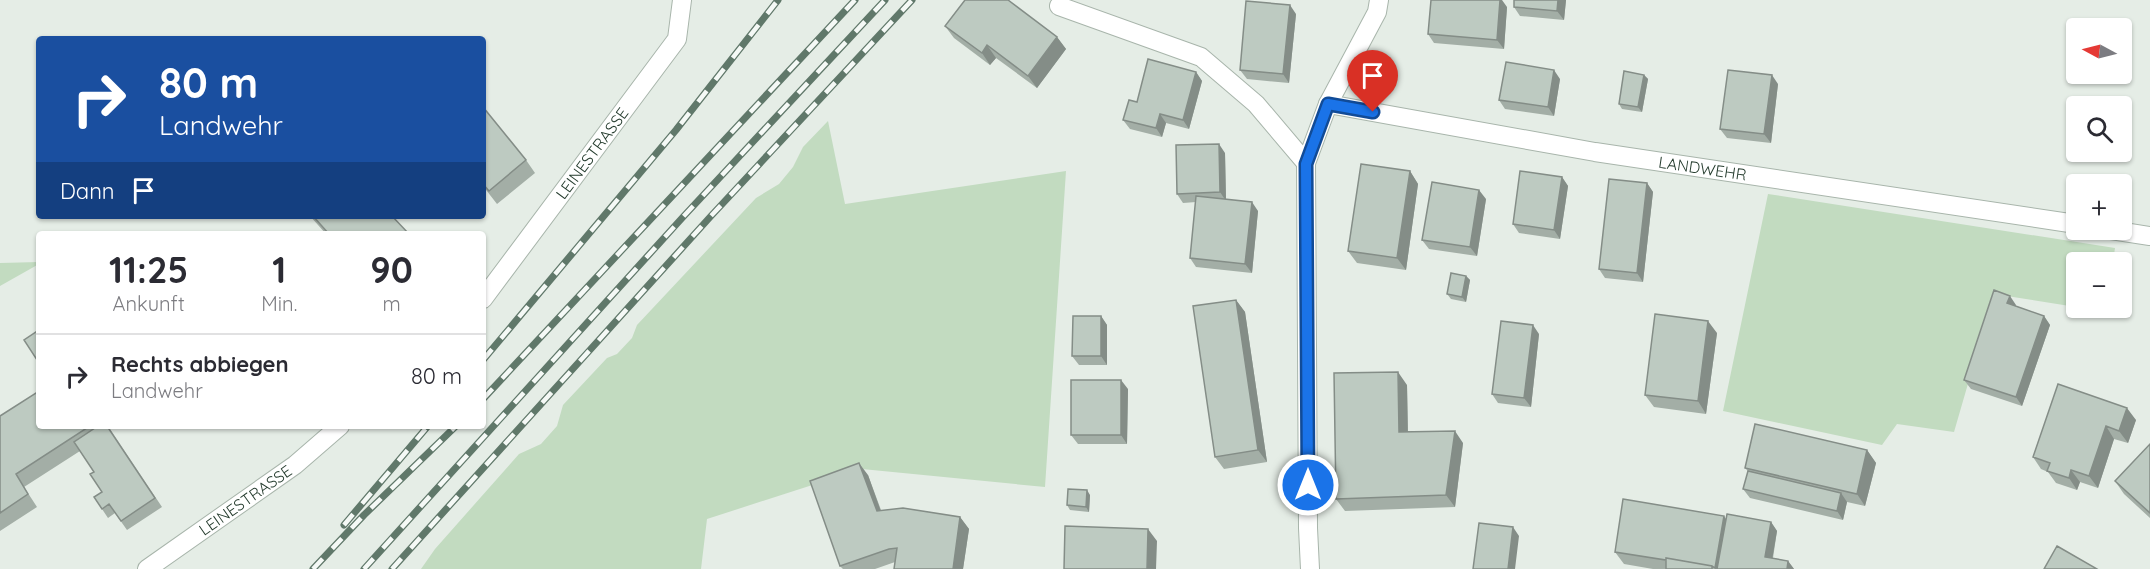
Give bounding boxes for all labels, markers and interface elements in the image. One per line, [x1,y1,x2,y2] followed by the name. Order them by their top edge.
[2066,18,2132,84] north arrow
[2066,18,2132,318] map controls
[1347,50,1398,112] pin
[159,56,258,109] text: 80 m
[1356,59,1389,92] icon: arrive
[60,60,138,138] icon: right
[2066,96,2132,162] button: search
[551,103,633,203] street label: LEINESTRASSE
[159,108,283,142] text: Landwehr
[1657,152,1748,185] street label: LANDWEHR
[127,174,160,207] icon: arrive
[2066,174,2132,240] button: +
[60,177,115,205] text: Dann
[109,247,188,292] text: 11:25
[272,247,286,292] text: 1
[370,247,413,292] text: 90
[2066,252,2132,318] button: −
[113,291,185,316] text: Ankunft
[261,291,297,316] text: Min.
[383,291,401,316] text: m
[111,350,289,378] text: Rechts abbiegen
[60,360,93,393] icon: right
[411,362,462,390] text: 80 m
[111,378,203,403] text: Landwehr
[1276,453,1340,517] position arrow
[195,460,296,540] street label: LEINESTRASSE

